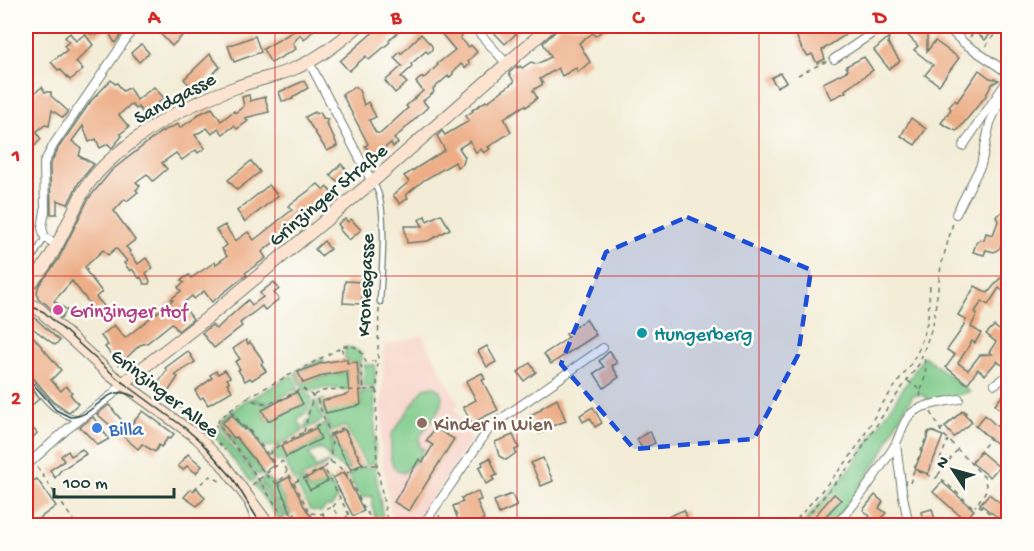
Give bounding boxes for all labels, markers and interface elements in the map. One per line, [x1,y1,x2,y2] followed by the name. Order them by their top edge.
[147,8,162,31] text: A
[390,8,402,31] text: B
[632,8,646,31] text: C
[871,8,887,31] text: D
[131,69,221,131] street label: Sandgasse
[265,140,394,253] street label: Grinzinger Straße
[11,146,20,169] text: 1
[354,232,381,337] street label: Kronesgasse
[70,302,190,325] place label: Grinzinger Hof
[51,303,65,317] marker: Grinzinger Hof
[654,325,752,348] place label: Hungerberg
[635,326,649,340] marker: Hungerberg
[105,345,223,445] street label: Grinzinger Allee
[11,389,21,412] text: 2
[434,415,553,438] place label: Kinder in Wien
[415,416,429,430] marker: Kinder in Wien
[108,420,144,443] place label: Billa
[90,421,104,435] marker: Billa
[923,440,983,500] north arrow
[933,453,955,473] text: N
[54,461,174,499] scale bar
[62,474,108,495] text: 100 m

